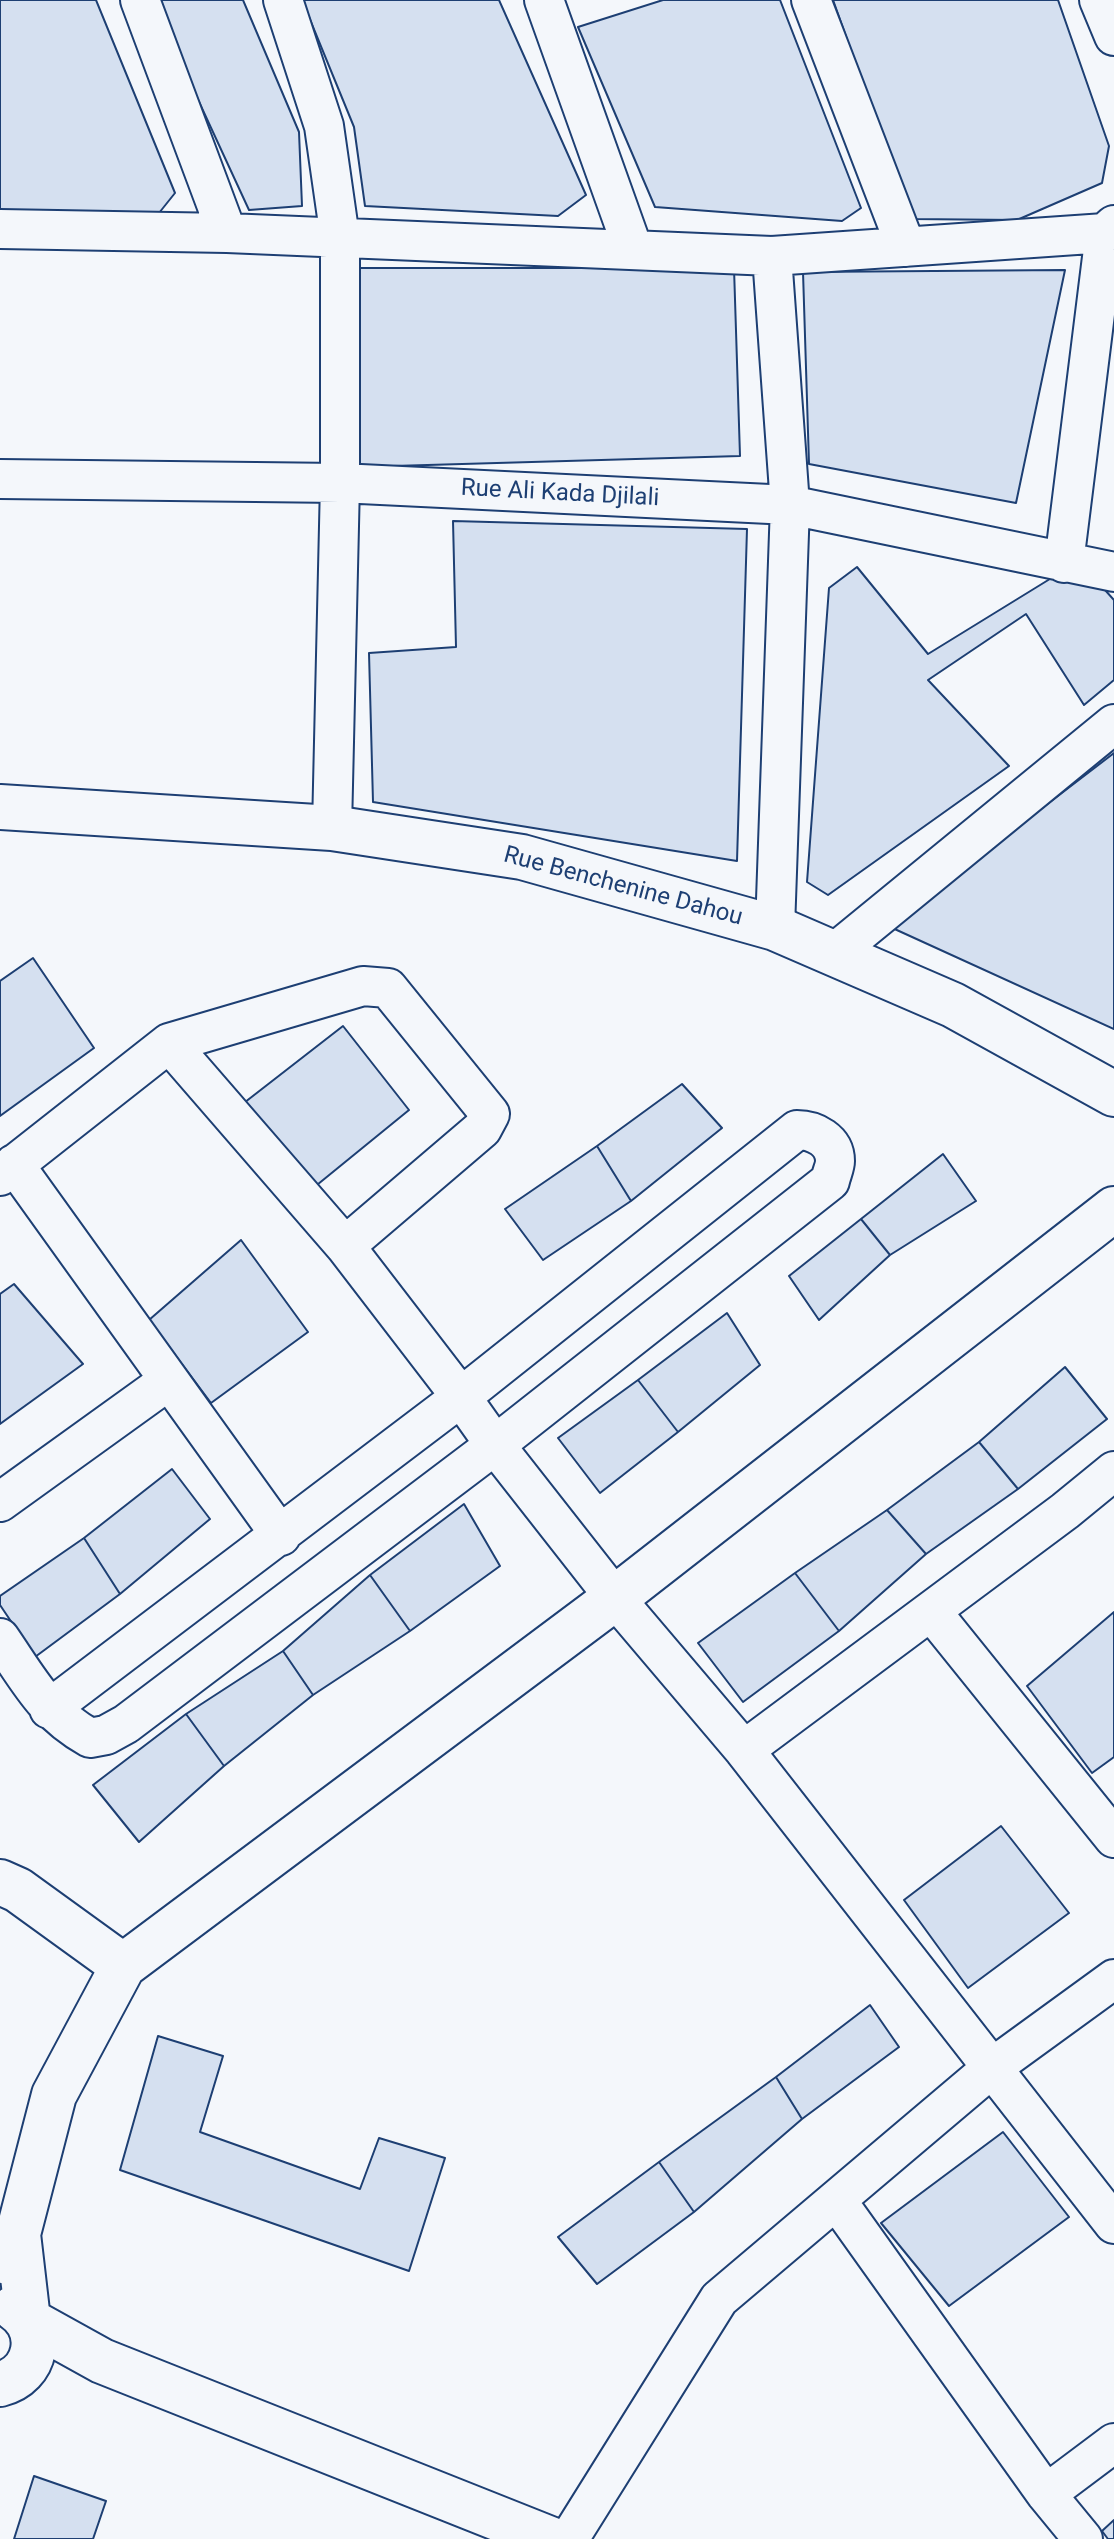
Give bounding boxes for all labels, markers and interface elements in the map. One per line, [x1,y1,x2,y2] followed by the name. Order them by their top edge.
[460,474,660,514] street label: Rue Ali Kada Djilali
[500,841,746,933] street label: Rue Benchenine Dahou

